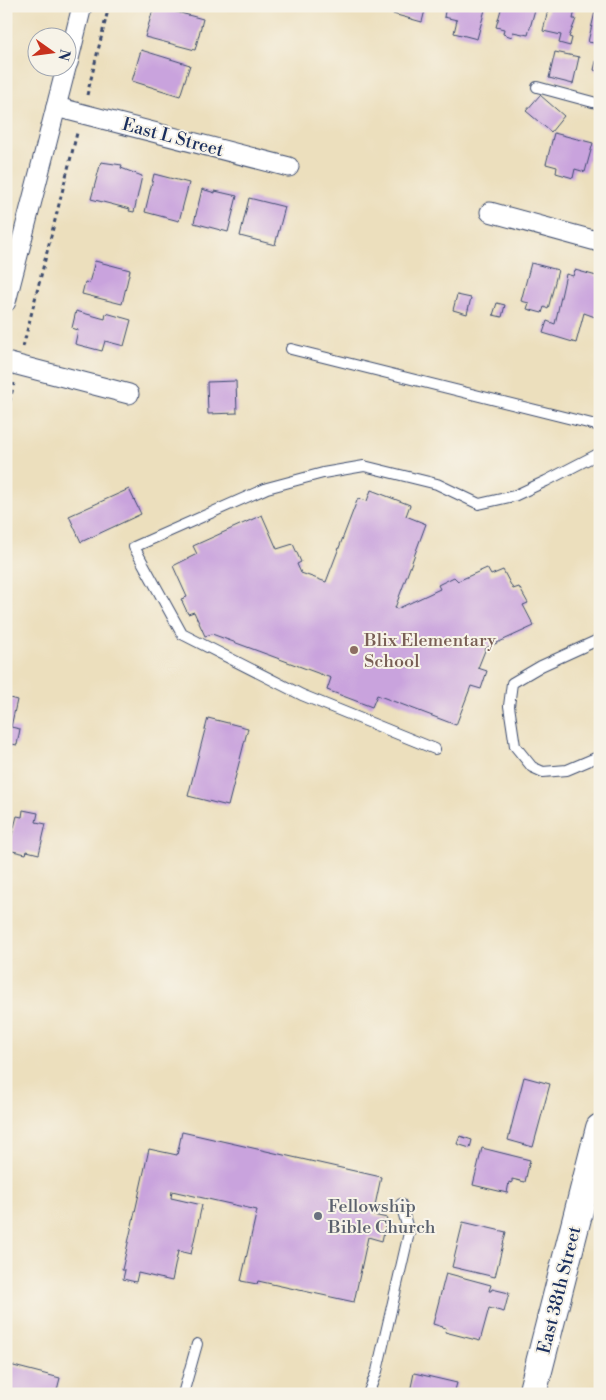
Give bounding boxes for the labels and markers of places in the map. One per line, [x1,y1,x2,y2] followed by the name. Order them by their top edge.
[363,629,496,673] place label: Blix Elementary School
[348,644,360,656] marker: Blix Elementary School
[327,1195,436,1239] place label: Fellowship Bible Church
[312,1210,324,1222] marker: Fellowship Bible Church

